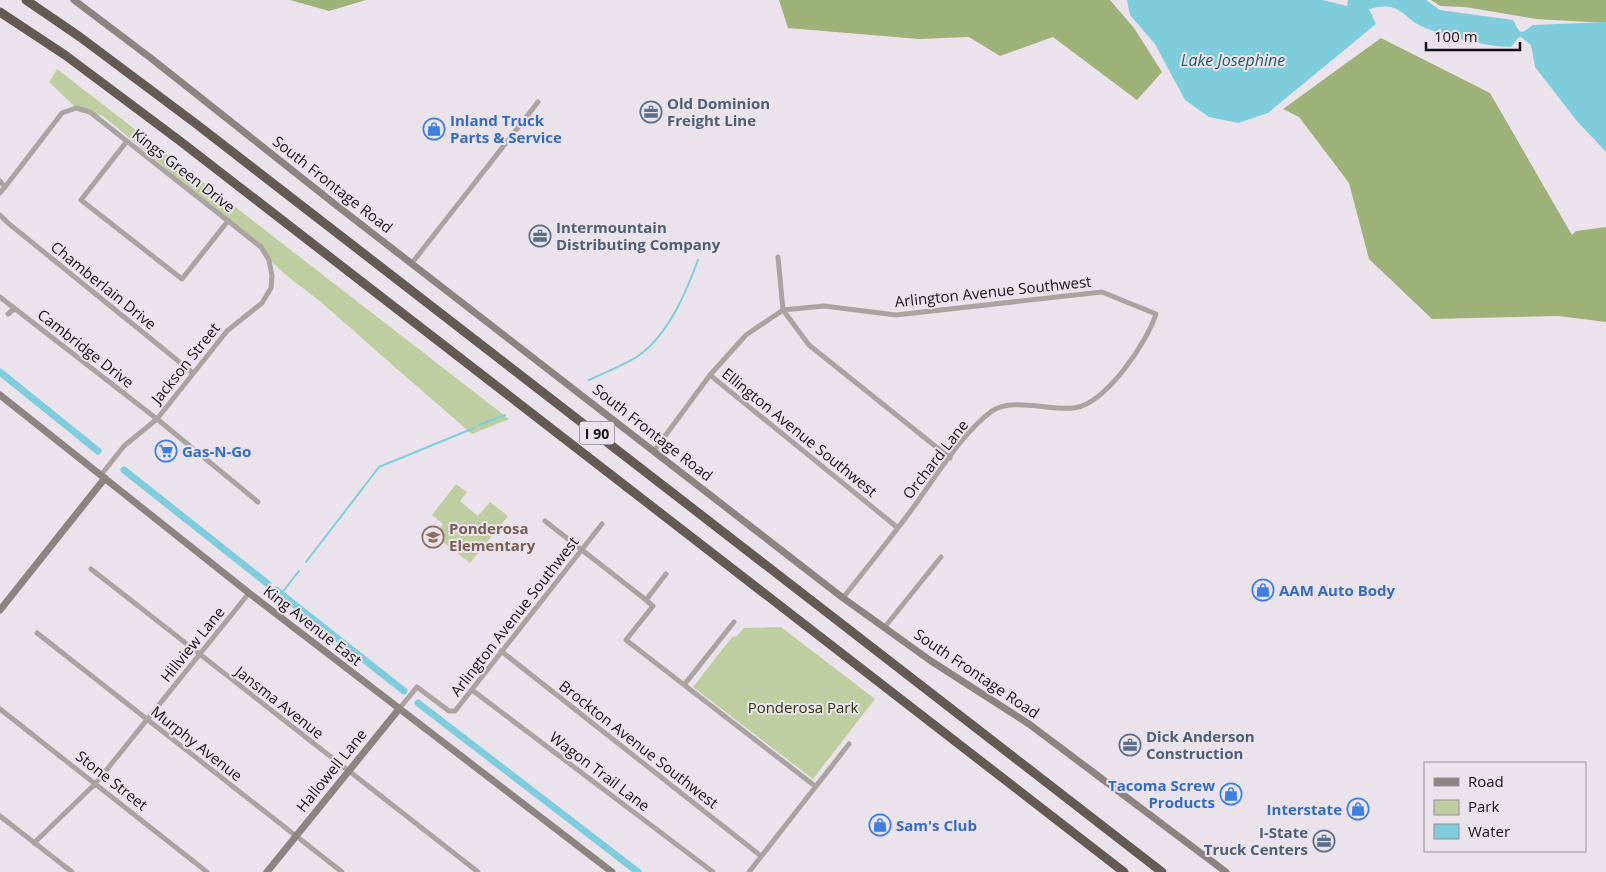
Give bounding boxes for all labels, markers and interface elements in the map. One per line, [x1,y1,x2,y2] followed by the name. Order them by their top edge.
[1426,20,1520,52] scale bar
[1434,26,1478,46] text: 100 m
[1181,49,1285,71] water label: Lake Josephine
[667,93,770,130] place label: Old Dominion Freight Line
[639,100,663,124] office icon: Old Dominion Freight Line
[450,110,562,147] place label: Inland Truck Parts & Service
[422,117,446,141] shop icon: Inland Truck Parts & Service
[129,124,239,216] street label: Kings Green Drive
[269,131,397,237] street label: South Frontage Road
[556,217,721,254] place label: Intermountain Distributing Company
[528,224,552,248] office icon: Intermountain Distributing Company
[47,236,161,334] street label: Chamberlain Drive
[894,271,1092,311] street label: Arlington Avenue Southwest
[34,304,138,392] street label: Cambridge Drive
[145,318,224,409] street label: Jackson Street
[718,363,882,501] street label: Ellington Avenue Southwest
[589,379,717,485] street label: South Frontage Road
[898,415,972,503] street label: Orchard Lane
[580,422,614,444] road number: I 90
[154,439,178,463] supermarket icon: Gas-N-Go
[182,441,251,461] place label: Gas-N-Go
[449,518,536,555] place label: Ponderosa Elementary
[421,525,445,549] school or university icon: Ponderosa Elementary
[445,532,583,700] street label: Arlington Avenue Southwest
[1251,578,1275,602] shop icon: AAM Auto Body
[260,580,366,670] street label: King Avenue East
[1279,580,1395,600] place label: AAM Auto Body
[155,602,229,686] street label: Hillview Lane
[910,624,1044,722] street label: South Frontage Road
[230,660,328,743] street label: Jansma Avenue
[555,675,723,813] street label: Brockton Avenue Southwest
[748,697,858,717] park label: Ponderosa Park
[147,701,247,785] street label: Murphy Avenue
[291,724,371,816] street label: Hallowell Lane
[1146,726,1255,763] place label: Dick Anderson Construction
[546,727,654,815] street label: Wagon Trail Lane
[1118,733,1142,757] office icon: Dick Anderson Construction
[72,746,152,814] street label: Stone Street
[1424,762,1586,852] legend
[1468,771,1504,791] text: Road
[1108,775,1215,812] place label: Tacoma Screw Products
[1219,782,1243,806] shop icon: Tacoma Screw Products
[1468,796,1499,816] text: Park
[1346,797,1370,821] shop icon: Interstate
[1267,799,1342,819] place label: Interstate
[868,813,892,837] shop icon: Sam's Club
[896,815,977,835] place label: Sam's Club
[1468,821,1510,841] text: Water
[1204,822,1308,859] place label: I-State Truck Centers
[1312,829,1336,853] office icon: I-State Truck Centers

